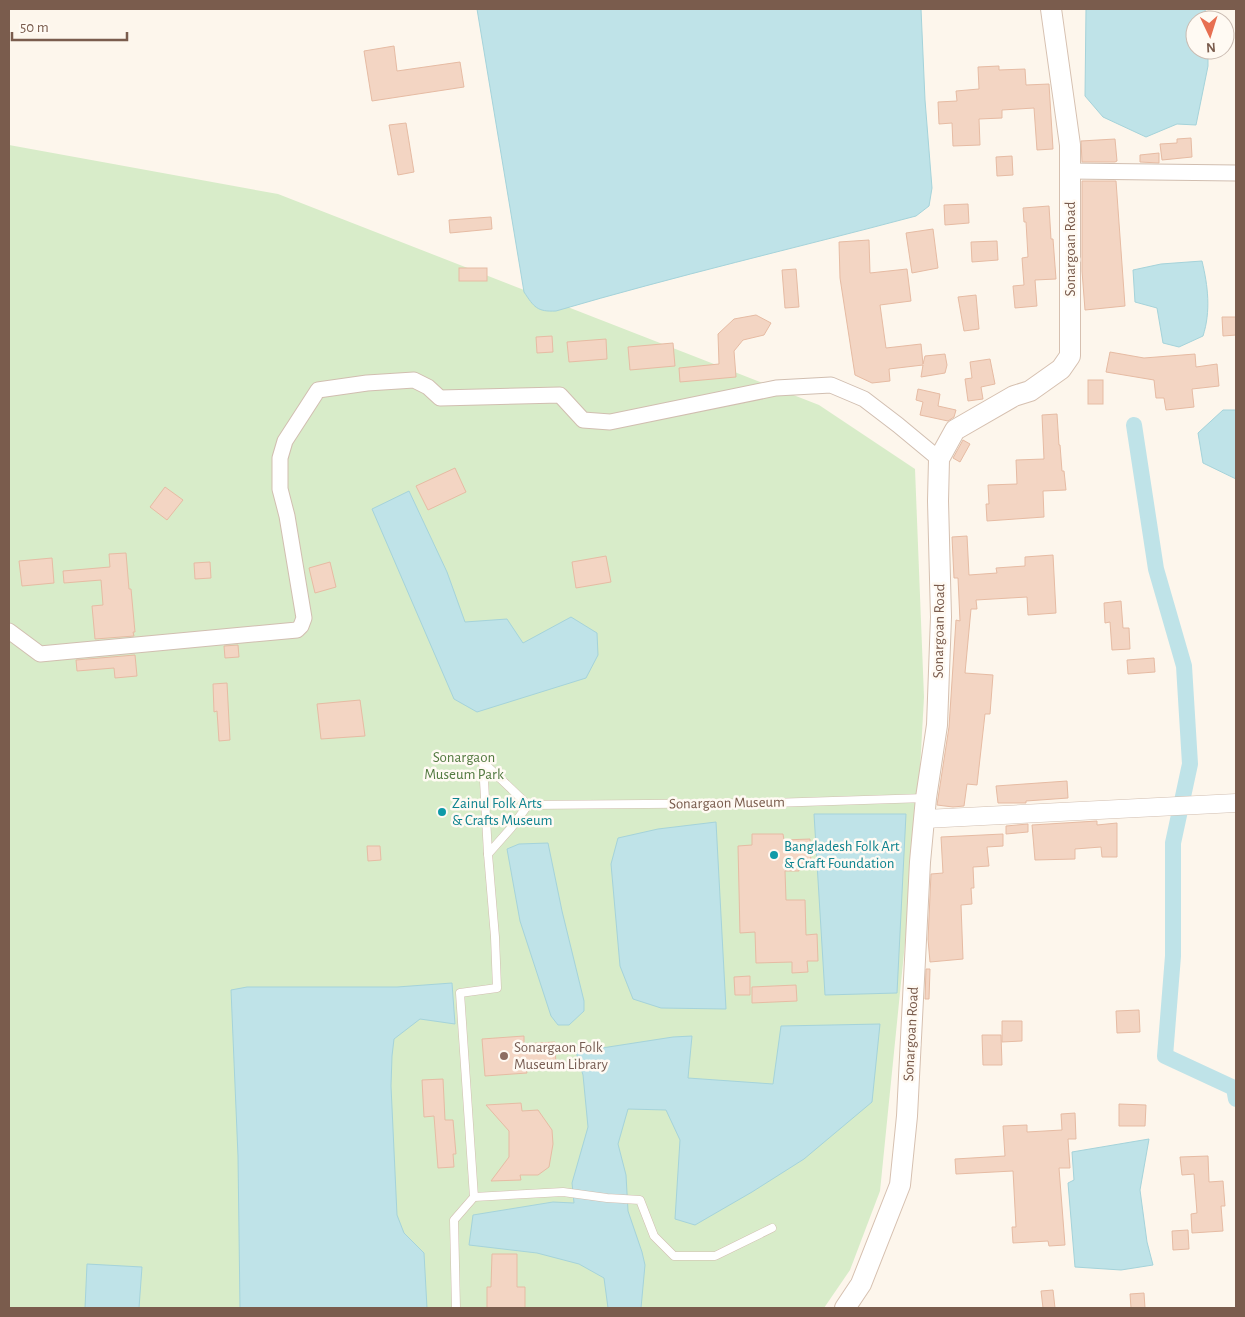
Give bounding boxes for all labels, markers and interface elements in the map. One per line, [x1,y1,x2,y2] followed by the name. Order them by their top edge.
[12,10,128,42] scale bar
[1185,10,1235,60] north arrow
[20,20,49,35] text: 50 m
[1205,40,1216,54] text: N
[1063,201,1078,296] street label: Sonargoan Road
[931,583,947,679] street label: Sonargoan Road
[424,750,504,782] park label: Sonargaon Museum Park
[669,794,785,812] street label: Sonargaon Museum
[452,796,553,828] place label: Zainul Folk Arts & Crafts Museum
[436,806,448,818] marker: Zainul Folk Arts & Crafts Museum
[784,839,900,871] place label: Bangladesh Folk Art & Craft Foundation
[768,849,780,861] marker: Bangladesh Folk Art & Craft Foundation
[901,986,921,1082] street label: Sonargoan Road
[514,1040,609,1072] place label: Sonargaon Folk Museum Library
[498,1050,510,1062] marker: Sonargaon Folk Museum Library

